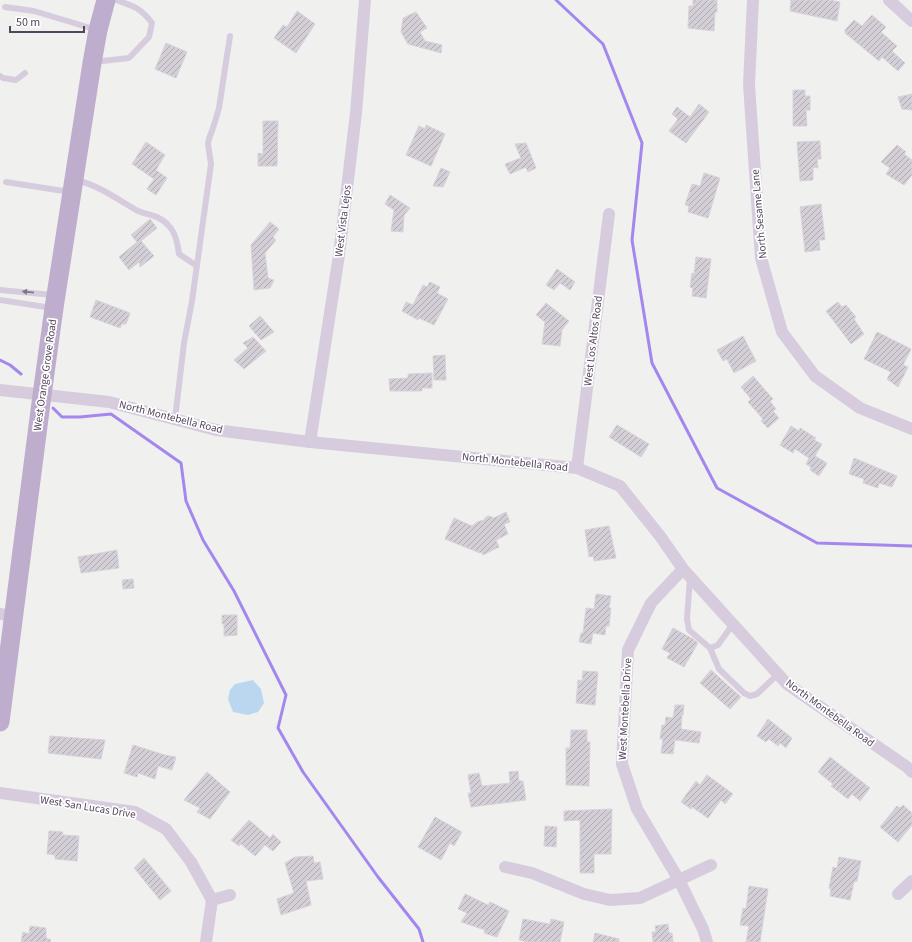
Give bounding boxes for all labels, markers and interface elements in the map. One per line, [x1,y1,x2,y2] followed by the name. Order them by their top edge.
[10,8,84,34] scale bar
[16,14,40,31] text: 50 m
[748,168,770,259] street label: North Sesame Lane
[331,184,355,258] street label: West Vista Lejos
[22,289,34,296] one-way arrow
[580,295,606,387] street label: West Los Altos Road
[30,318,60,432] street label: West Orange Grove Road
[118,397,224,437] street label: North Montebella Road
[461,449,569,475] street label: North Montebella Road
[615,657,635,760] street label: West Montebella Drive
[783,676,877,750] street label: North Montebella Road
[39,792,137,822] street label: West San Lucas Drive

